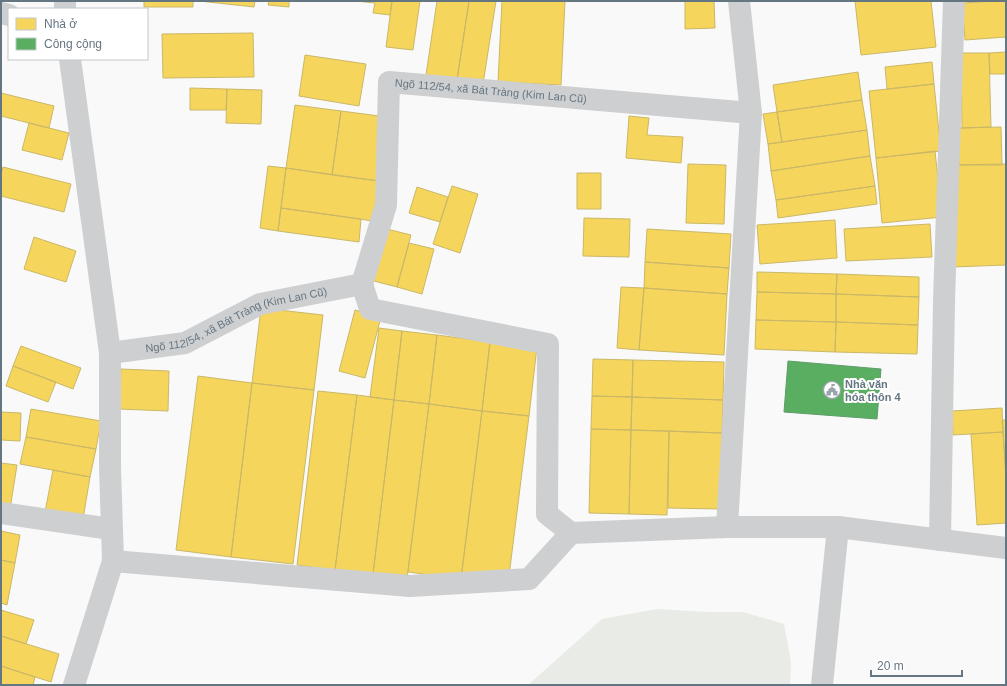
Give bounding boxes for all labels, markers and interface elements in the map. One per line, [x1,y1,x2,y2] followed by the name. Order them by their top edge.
[8,8,148,60] legend
[44,17,77,31] text: Nhà ở
[44,37,102,51] text: Công cộng
[394,77,587,105] street label: Ngõ 112/54, xã Bát Tràng (Kim Lan Cũ)
[145,285,328,354] street label: Ngõ 112/54, xã Bát Tràng (Kim Lan Cũ)
[845,378,901,403] place label: Nhà văn hóa thôn 4
[822,380,842,400] public building icon: Nhà văn hóa thôn 4
[871,652,962,678] scale bar
[877,659,904,673] text: 20 m

